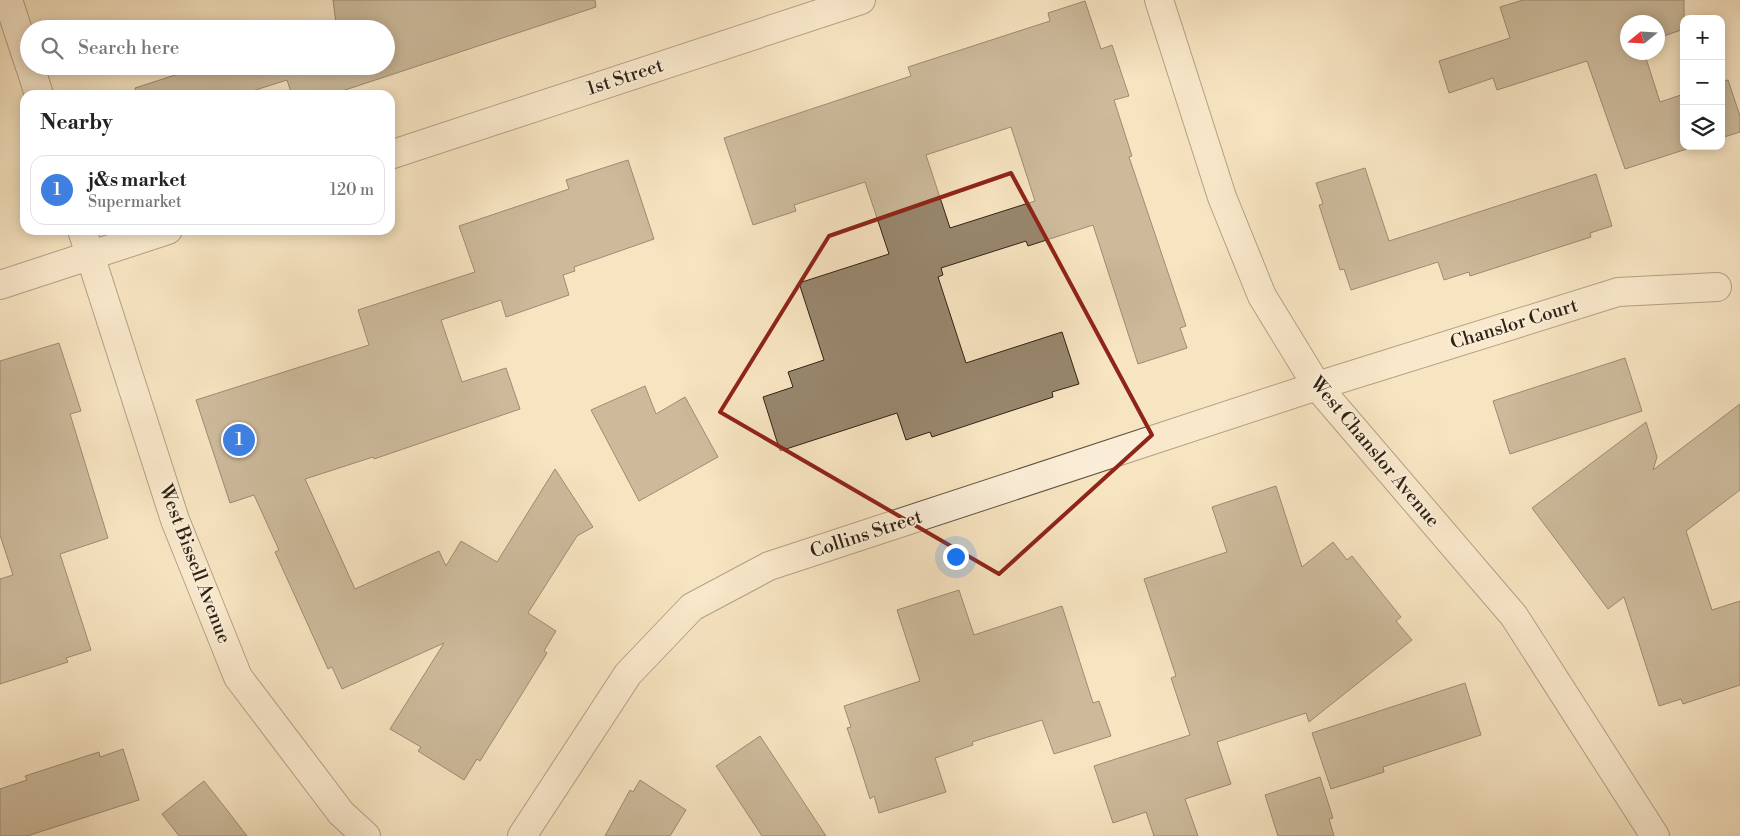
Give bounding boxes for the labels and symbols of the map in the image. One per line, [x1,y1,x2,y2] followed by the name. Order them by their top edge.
[1620,15,1665,60] north arrow
[584,53,666,101] street label: 1st Street
[1447,293,1581,355] street label: Chanslor Court
[1304,371,1445,532] street label: West Chanslor Avenue
[223,421,255,459] pin: 1
[153,480,236,647] street label: West Bissell Avenue
[807,505,925,563] street label: Collins Street
[943,544,969,570] your location

